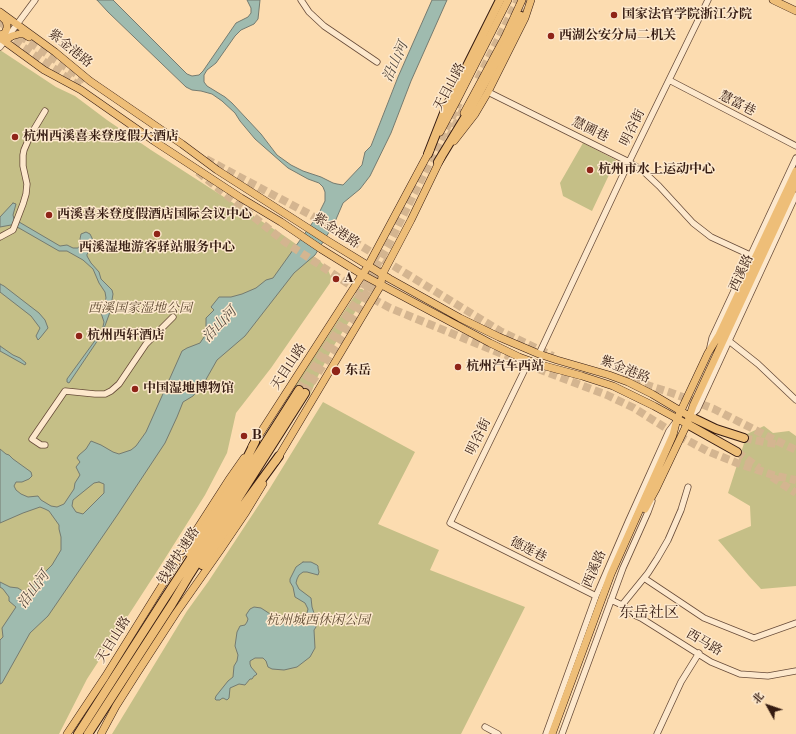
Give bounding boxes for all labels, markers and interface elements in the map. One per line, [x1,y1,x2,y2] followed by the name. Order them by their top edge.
[622,7,752,23] place label: 国家法官学院浙江分院
[609,10,619,20] marker: 国家法官学院浙江分院
[45,27,95,71] street label: 紫金港路
[559,28,676,44] place label: 西湖公安分局二机关
[546,31,556,41] marker: 西湖公安分局二机关
[380,39,412,85] water label: 沿山河
[431,60,469,114] street label: 天目山路
[716,88,758,120] street label: 慧富巷
[617,107,649,149] street label: 明谷街
[569,114,611,146] street label: 慧圃巷
[23,129,179,145] place label: 杭州西溪喜来登度假大酒店
[10,132,20,142] marker: 杭州西溪喜来登度假大酒店
[598,162,715,178] place label: 杭州市水上运动中心
[585,165,595,175] marker: 杭州市水上运动中心
[57,207,252,223] place label: 西溪喜来登度假酒店国际会议中心
[44,210,54,220] marker: 西溪喜来登度假酒店国际会议中心
[310,210,362,252] street label: 紫金港路
[152,229,162,239] marker: 西溪湿地游客驿站服务中心
[79,240,235,256] place label: 西溪湿地游客驿站服务中心
[727,252,757,294] street label: 西溪路
[344,271,353,287] place label: A
[331,274,341,284] marker: A
[88,301,192,317] park label: 西溪国家湿地公园
[199,304,241,346] water label: 沿山河
[87,328,165,344] place label: 杭州西轩酒店
[74,331,84,341] marker: 杭州西轩酒店
[268,341,310,393] street label: 天目山路
[598,353,652,387] street label: 紫金港路
[466,359,544,375] place label: 杭州汽车西站
[453,362,463,372] marker: 杭州汽车西站
[345,363,371,379] place label: 东岳
[330,365,342,377] marker: 东岳
[143,381,234,397] place label: 中国湿地博物馆
[130,384,140,394] marker: 中国湿地博物馆
[463,416,495,458] street label: 明谷街
[252,428,262,444] place label: B
[239,431,249,441] marker: B
[155,524,203,588] street label: 钱塘快速路
[507,534,549,566] street label: 德莲巷
[580,548,610,590] street label: 西溪路
[15,568,53,612] water label: 沿山河
[619,604,679,622] district label: 东岳社区
[266,613,370,629] park label: 杭州城西休闲公园
[94,614,134,666] street label: 天目山路
[683,626,725,660] street label: 西马路
[748,686,788,726] north arrow
[750,690,768,707] text: 北

